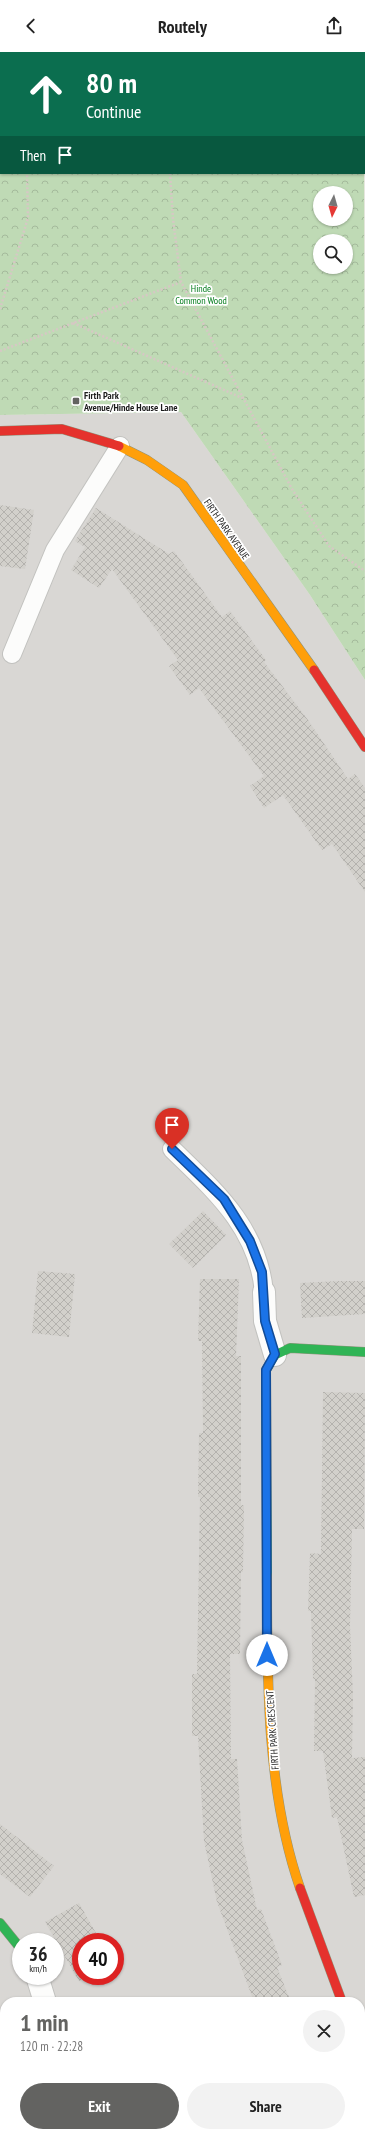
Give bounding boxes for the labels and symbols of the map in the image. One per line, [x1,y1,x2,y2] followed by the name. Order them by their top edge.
[313,186,353,226] north arrow
[175,282,227,307] park label: Hinde Common Wood
[83,389,178,414] place label: Firth Park Avenue/Hinde House Lane
[71,396,81,406] marker: Firth Park Avenue/Hinde House Lane
[201,497,252,562] street label: FIRTH PARK AVENUE
[155,1108,189,1149] pin
[246,1634,288,1676] position arrow
[263,1689,282,1770] street label: FIRTH PARK CRESCENT
[72,1933,124,1985] speed limit sign: 40

